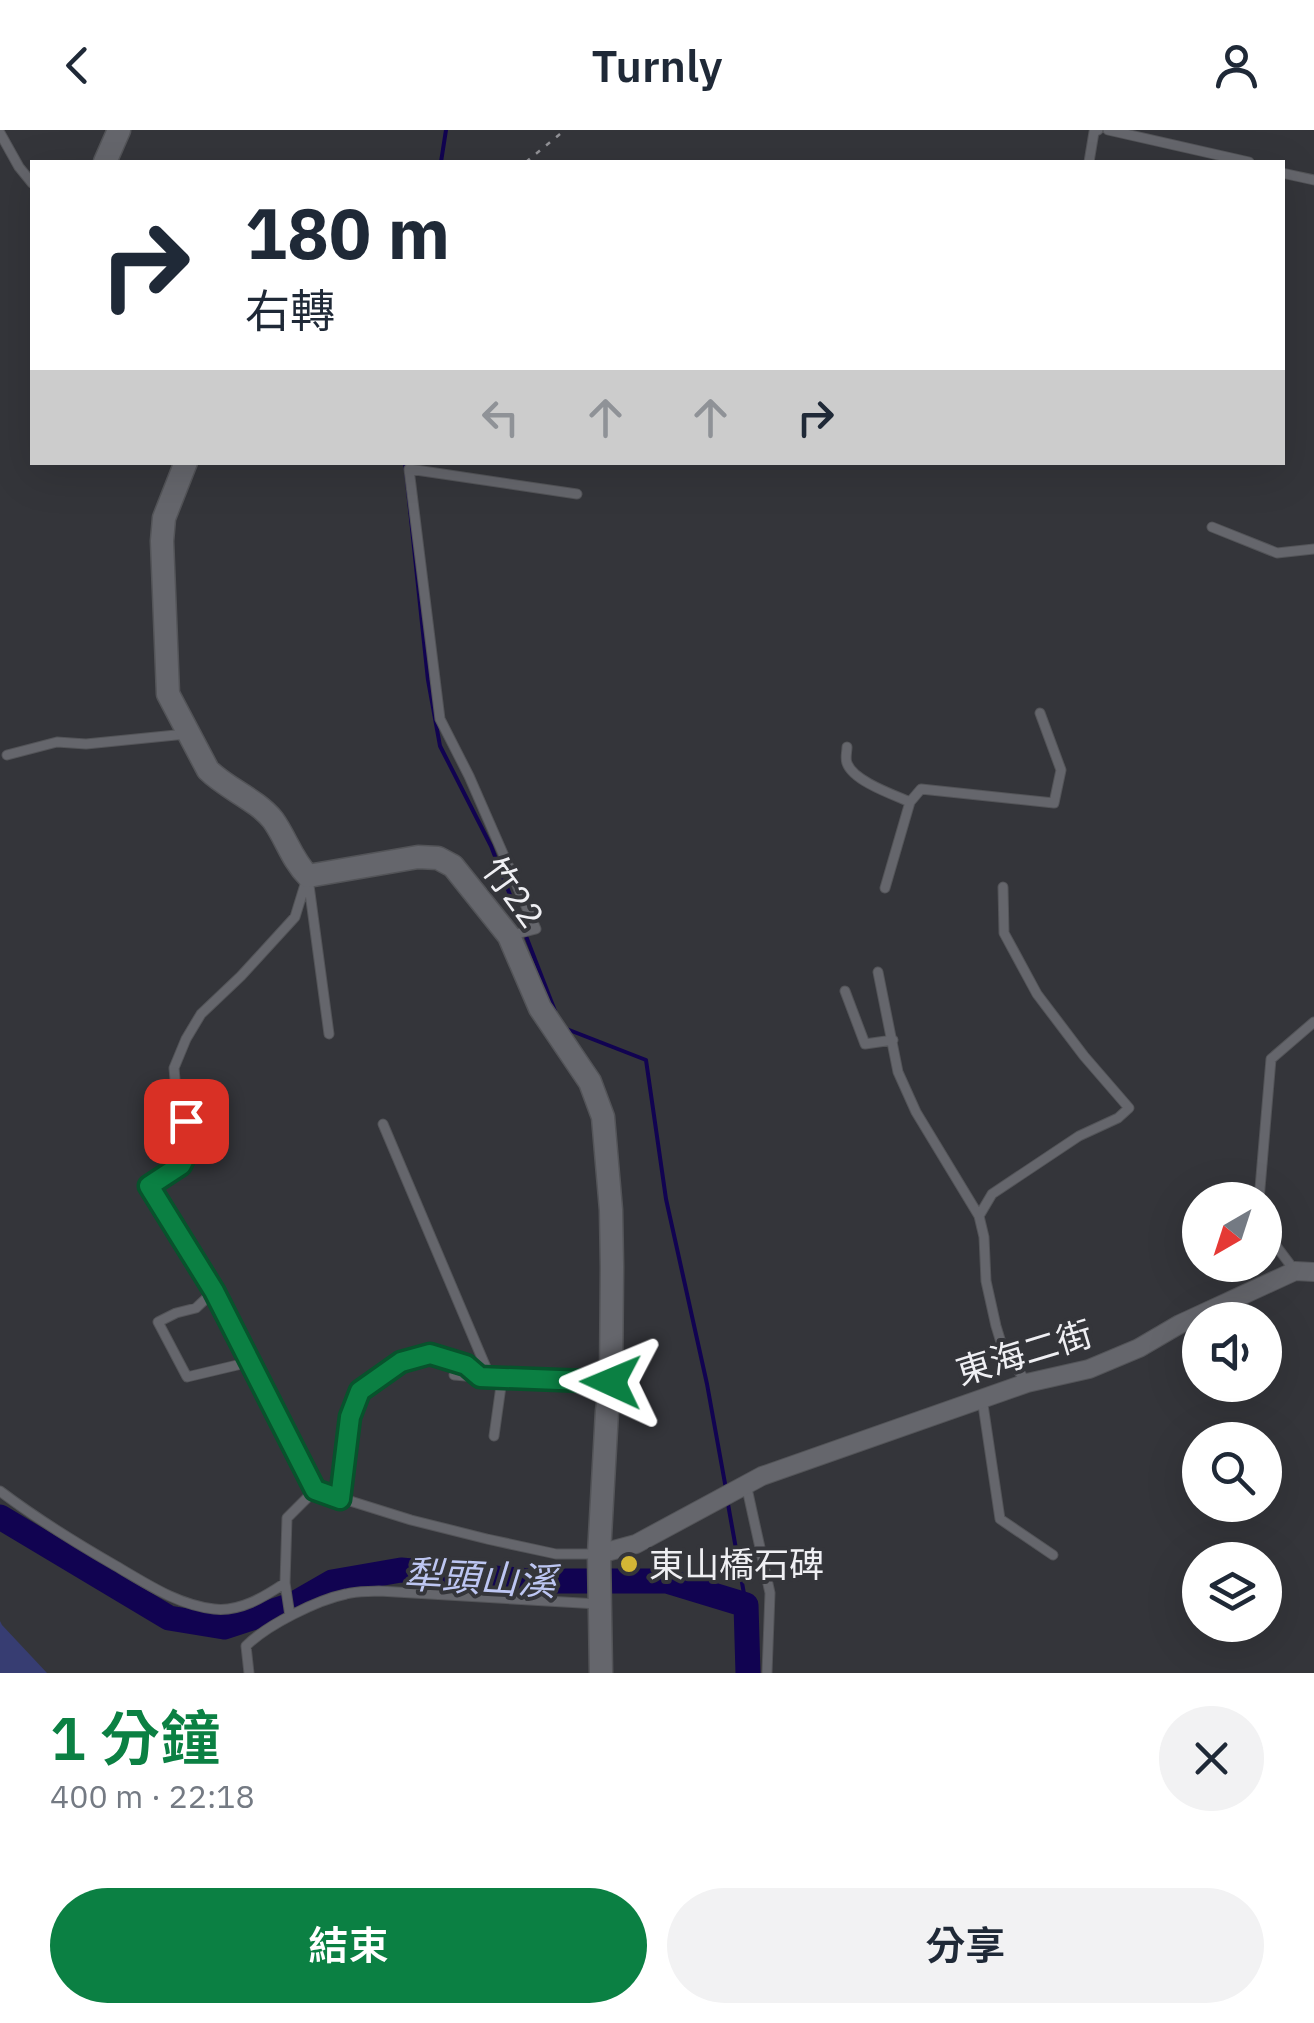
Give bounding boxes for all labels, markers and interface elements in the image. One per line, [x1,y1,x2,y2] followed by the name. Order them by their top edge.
[591,36,723,94] text: Turnly
[50,38,105,93] icon: back
[1209,38,1264,93] icon: person
[245,187,450,278] text: 180 m
[80,200,210,330] icon: right
[245,281,335,339] text: 右轉
[473,390,528,445] icon: left
[578,390,633,445] icon: ahead
[683,390,738,445] icon: ahead
[788,390,843,445] icon: right
[473,847,555,937] street label: 竹22
[144,1079,229,1164] pin
[159,1094,214,1149] icon: arrive
[1182,1182,1282,1282] north arrow
[1182,1182,1282,1642] map controls
[1182,1302,1282,1402] button: sound
[950,1310,1098,1394] street label: 東海二街
[559,1330,663,1434] position arrow
[1182,1422,1282,1522] button: search
[649,1541,824,1587] place label: 東山橋石碑
[1182,1542,1282,1642] button: layers
[403,1549,562,1606] water label: 犁頭山溪
[618,1553,640,1575] marker: 東山橋石碑
[50,1698,220,1777] text: 1 分鐘
[1159,1706,1264,1811] button: close
[50,1775,255,1817] text: 400 m · 22:18
[50,1888,647,2003] button: 結束
[667,1888,1264,2003] button: 分享

